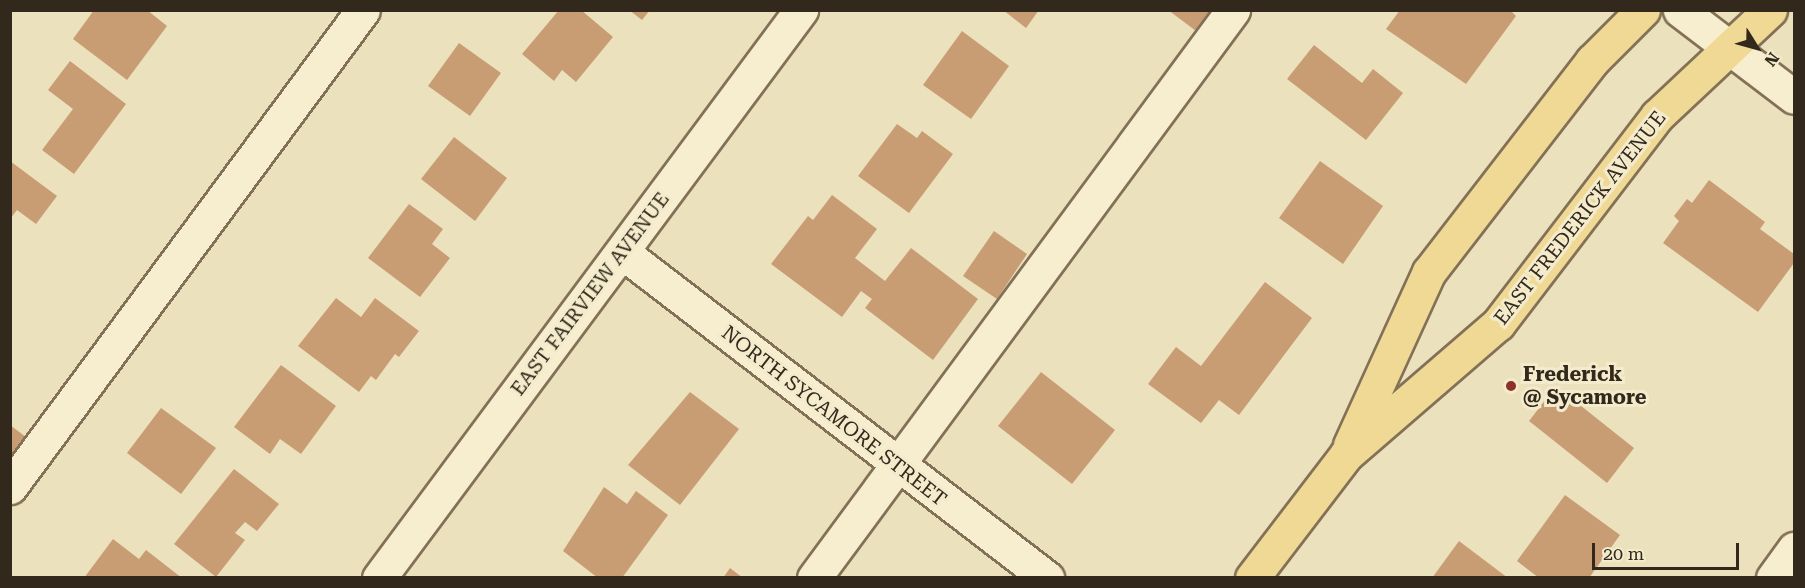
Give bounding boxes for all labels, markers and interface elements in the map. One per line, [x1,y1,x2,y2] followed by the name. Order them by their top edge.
[1727,18,1787,78] north arrow
[1760,48,1783,70] text: N
[1489,106,1671,330] street label: EAST FREDERICK AVENUE
[506,188,674,400] street label: EAST FAIRVIEW AVENUE
[717,321,951,511] street label: NORTH SYCAMORE STREET
[1523,362,1647,409] place label: Frederick @ Sycamore
[1504,379,1518,393] marker: Frederick @ Sycamore
[1595,531,1742,569] scale bar
[1603,543,1644,564] text: 20 m

